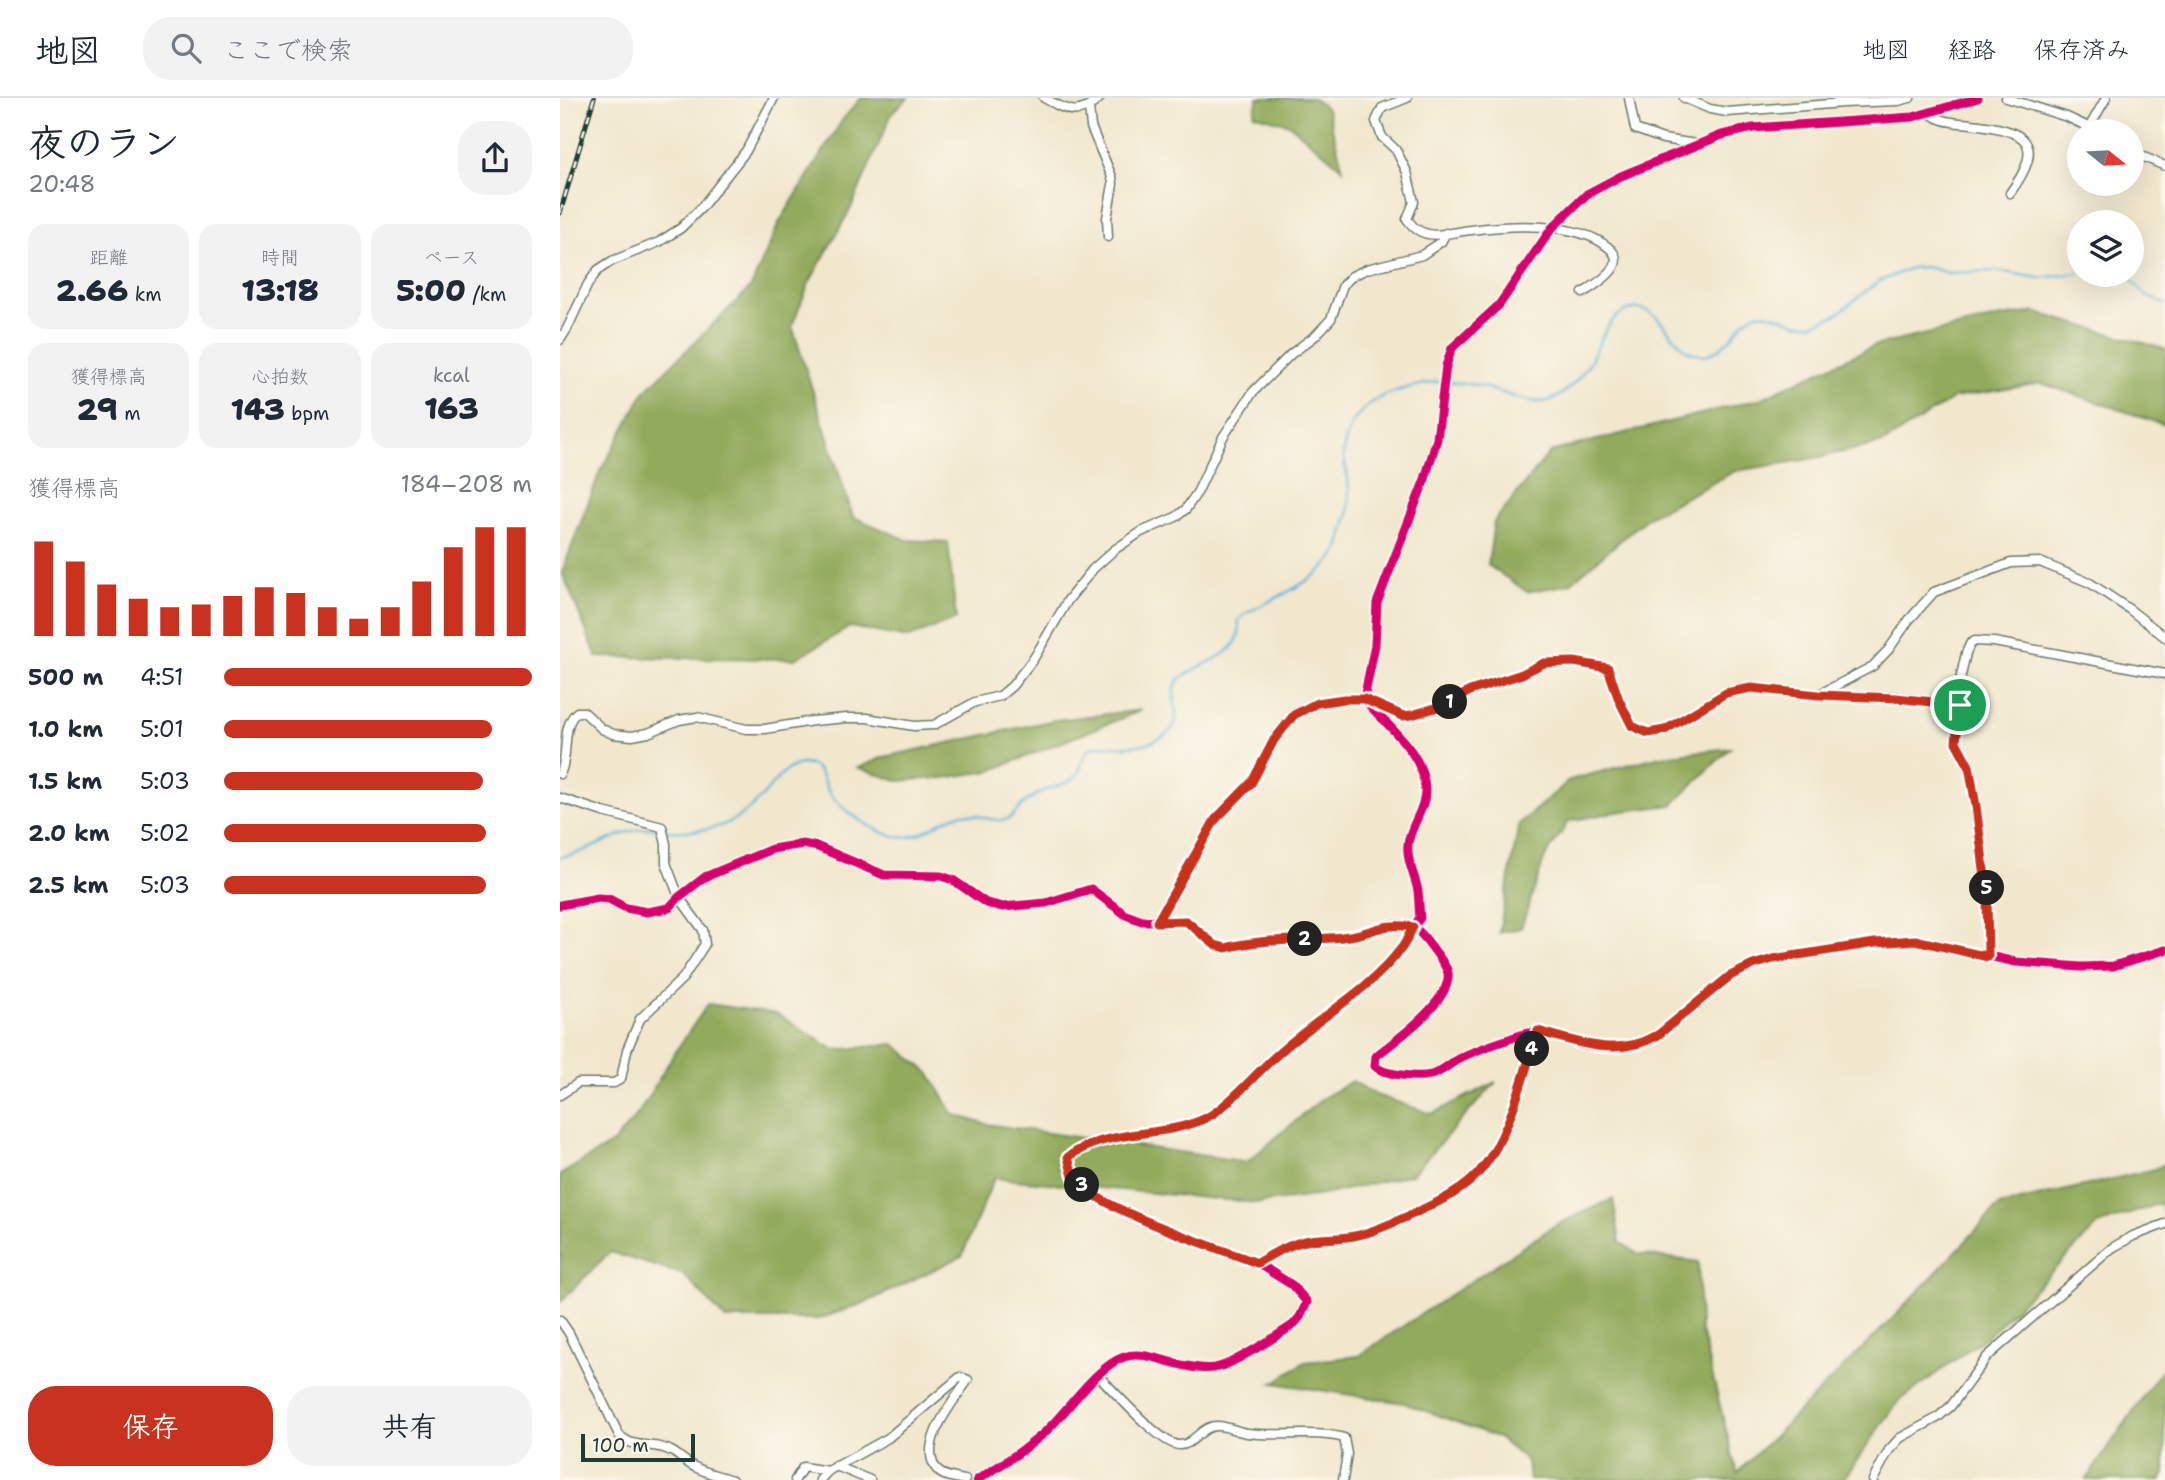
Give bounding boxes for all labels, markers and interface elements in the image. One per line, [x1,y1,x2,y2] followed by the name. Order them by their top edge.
[143,17,633,80] search box
[35,28,101,73] text: 地図
[167,29,205,67] icon: search
[223,32,353,67] text: ここで検索
[1862,34,1910,66] text: 地図
[1948,34,1996,66] text: 経路
[2034,34,2130,66] text: 保存済み
[28,117,180,168] text: 夜のラン
[2067,119,2144,196] north arrow
[2067,119,2144,287] map controls
[458,121,532,195] button: share
[28,169,96,199] text: 20:48
[2067,210,2144,287] button: layers
[90,245,128,270] text: 距離
[261,245,299,270] text: 時間
[423,245,479,270] text: ペース
[56,270,128,311] text: 2.66
[241,270,319,311] text: 13:18
[396,270,466,311] text: 5:00
[128,282,162,307] text: km
[466,282,506,307] text: /km
[433,363,470,388] text: kcal
[71,364,147,389] text: 獲得標高
[251,364,309,389] text: 心拍数
[424,388,479,429] text: 163
[77,389,118,430] text: 29
[230,389,285,430] text: 143
[118,401,141,426] text: m
[285,401,329,426] text: bpm
[400,469,532,499] text: 184–208 m
[28,473,120,503] text: 獲得標高
[28,662,103,692] text: 500 m
[140,662,184,692] text: 4:51
[1930,675,1990,735] pin
[1432,684,1468,720] pin: 1
[1941,686,1979,724] icon: arrive
[1445,689,1454,714] text: 1
[28,714,103,744] text: 1.0 km
[140,714,184,744] text: 5:01
[28,766,102,796] text: 1.5 km
[140,766,190,796] text: 5:03
[28,818,110,848] text: 2.0 km
[140,818,190,848] text: 5:02
[28,870,109,900] text: 2.5 km
[140,870,190,900] text: 5:03
[1970,870,2004,906] pin: 5
[1981,875,1992,900] text: 5
[1288,922,1322,956] pin: 2
[1298,926,1311,951] text: 2
[1514,1032,1550,1066] pin: 4
[1525,1036,1538,1061] text: 4
[1064,1168,1100,1202] pin: 3
[1075,1172,1088,1197] text: 3
[28,1386,273,1466] button: 保存
[287,1386,532,1466] button: 共有
[581,1431,695,1463] scale bar
[592,1433,649,1458] text: 100 m

